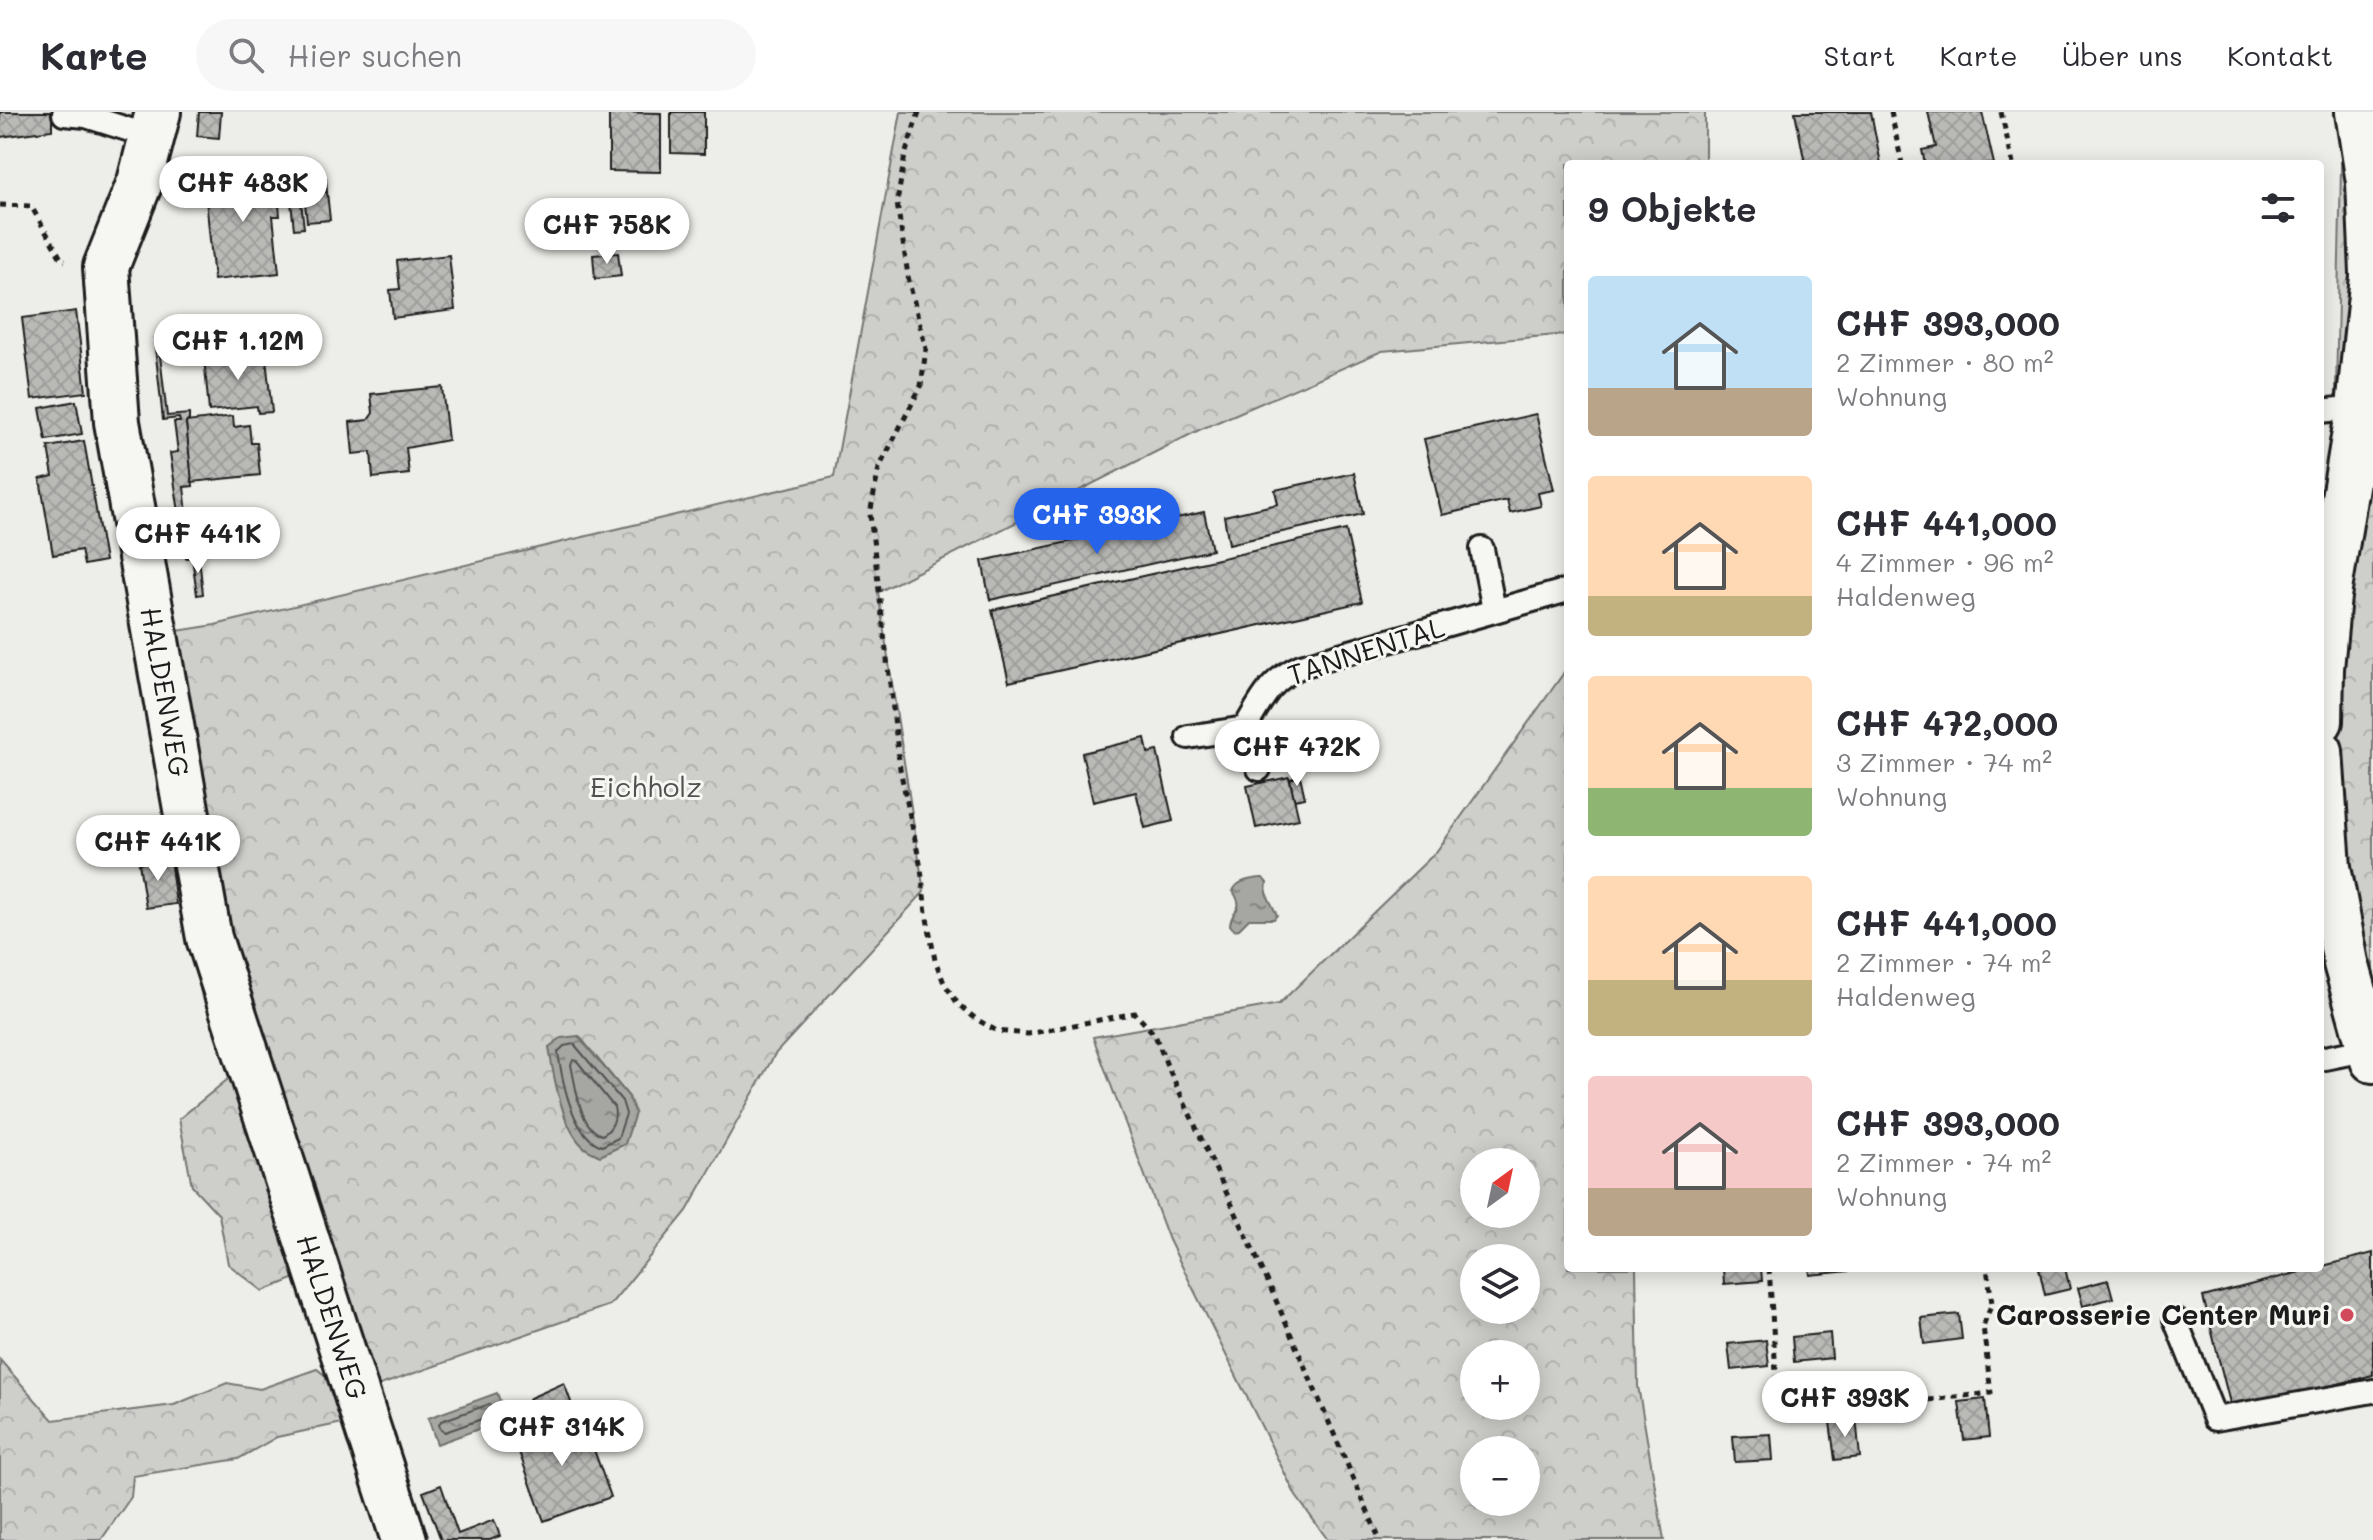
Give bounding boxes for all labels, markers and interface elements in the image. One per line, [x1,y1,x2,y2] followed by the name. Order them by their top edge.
[196,19,756,91] search box
[40,30,148,80] text: Karte
[224,33,268,77] icon: search
[288,35,462,75] text: Hier suchen
[1824,37,1895,73] text: Start
[1939,37,2018,73] text: Karte
[2062,37,2183,73] text: Über uns
[2227,37,2333,73] text: Kontakt
[160,156,326,224] pin: CHF 483K
[177,165,309,199] text: CHF 483K
[1588,186,1757,231] text: 9 Objekte
[2256,186,2300,230] icon: filters
[524,198,690,266] pin: CHF 758K
[542,207,672,241] text: CHF 758K
[1836,300,2060,345] text: CHF 393,000
[1652,308,1748,404] icon: home
[146,314,330,382] pin: CHF 1.12M
[172,323,304,357] text: CHF 1.12M
[1836,345,2053,379] text: 2 Zimmer · 80 m²
[1836,379,1947,413] text: Wohnung
[1014,488,1180,556] pin: CHF 393K
[1032,497,1162,531] text: CHF 393K
[1836,500,2057,545] text: CHF 441,000
[115,507,281,575] pin: CHF 441K
[1652,508,1748,604] icon: home
[134,516,262,550] text: CHF 441K
[1836,545,2054,579] text: 4 Zimmer · 96 m²
[1836,579,1976,613] text: Haldenweg
[133,604,199,779] street label: HALDENWEG
[1283,608,1449,692] street label: TANNENTAL
[1836,700,2058,745] text: CHF 472,000
[1652,708,1748,804] icon: home
[1214,720,1380,788] pin: CHF 472K
[1233,729,1361,763] text: CHF 472K
[1836,745,2052,779] text: 3 Zimmer · 74 m²
[590,768,702,804] park label: Eichholz
[1836,779,1947,813] text: Wohnung
[75,815,241,883] pin: CHF 441K
[94,824,222,858] text: CHF 441K
[1836,900,2057,945] text: CHF 441,000
[1652,908,1748,1004] icon: home
[1836,945,2051,979] text: 2 Zimmer · 74 m²
[1836,979,1976,1013] text: Haldenweg
[1836,1100,2060,1145] text: CHF 393,000
[1652,1108,1748,1204] icon: home
[1836,1145,2051,1179] text: 2 Zimmer · 74 m²
[1460,1148,1540,1228] north arrow
[1460,1148,1540,1516] map controls
[1836,1179,1947,1213] text: Wohnung
[289,1230,377,1404] street label: HALDENWEG
[1460,1244,1540,1324] button: layers
[1996,1296,2331,1332] place label: Carosserie Center Muri
[2338,1306,2356,1324] marker: Carosserie Center Muri
[1460,1340,1540,1420] button: +
[1762,1371,1928,1439] pin: CHF 393K
[1780,1380,1910,1414] text: CHF 393K
[479,1400,645,1468] pin: CHF 314K
[499,1409,625,1443] text: CHF 314K
[1460,1436,1540,1516] button: −

